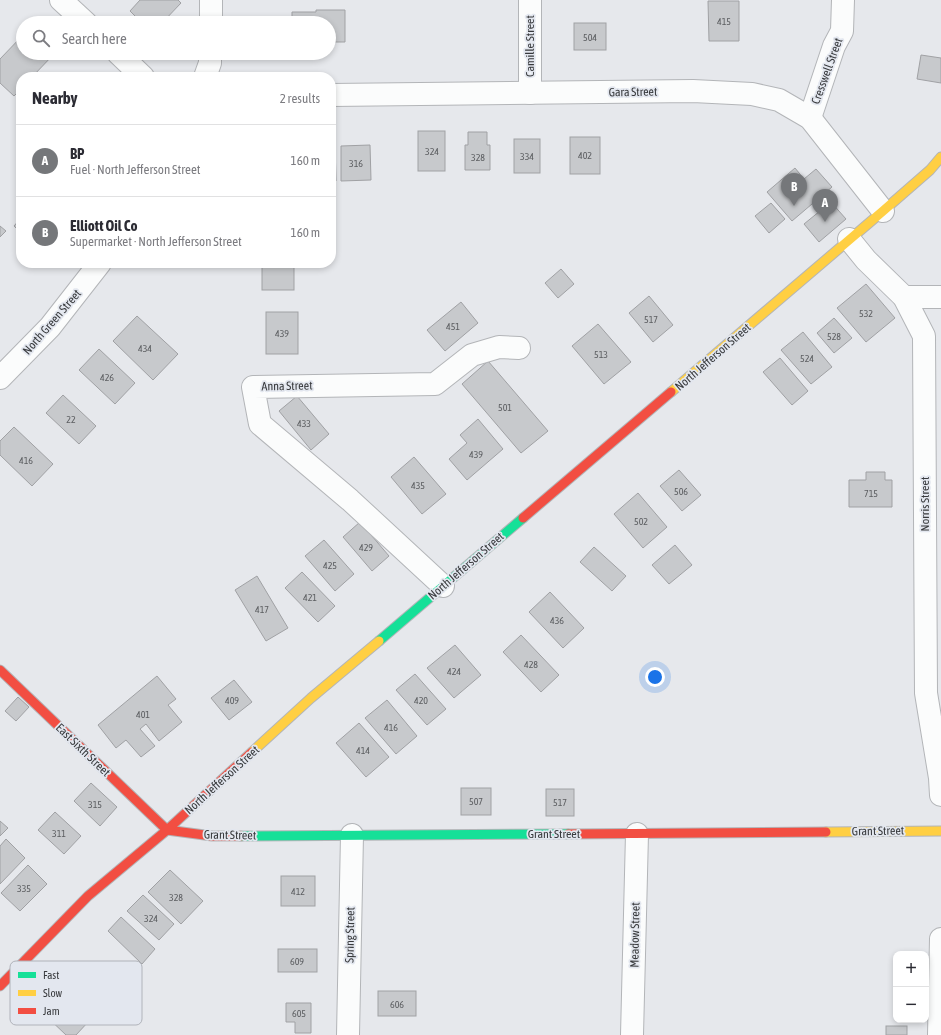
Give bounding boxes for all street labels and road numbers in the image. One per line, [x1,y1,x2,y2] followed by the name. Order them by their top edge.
[523,14,537,77] street label: Camille Street
[809,35,846,106] street label: Cresswell Street
[608,85,658,99] street label: Gara Street
[20,286,84,357] street label: North Green Street
[672,320,754,394] street label: North Jefferson Street
[261,379,313,393] street label: Anna Street
[918,476,932,531] street label: Norris Street
[425,529,507,603] street label: North Jefferson Street
[53,721,113,780] street label: East Sixth Street
[182,742,263,817] street label: North Jefferson Street
[852,824,905,838] street label: Grant Street
[528,827,581,841] street label: Grant Street
[204,828,257,842] street label: Grant Street
[627,902,643,968] street label: Meadow Street
[343,906,357,963] street label: Spring Street

